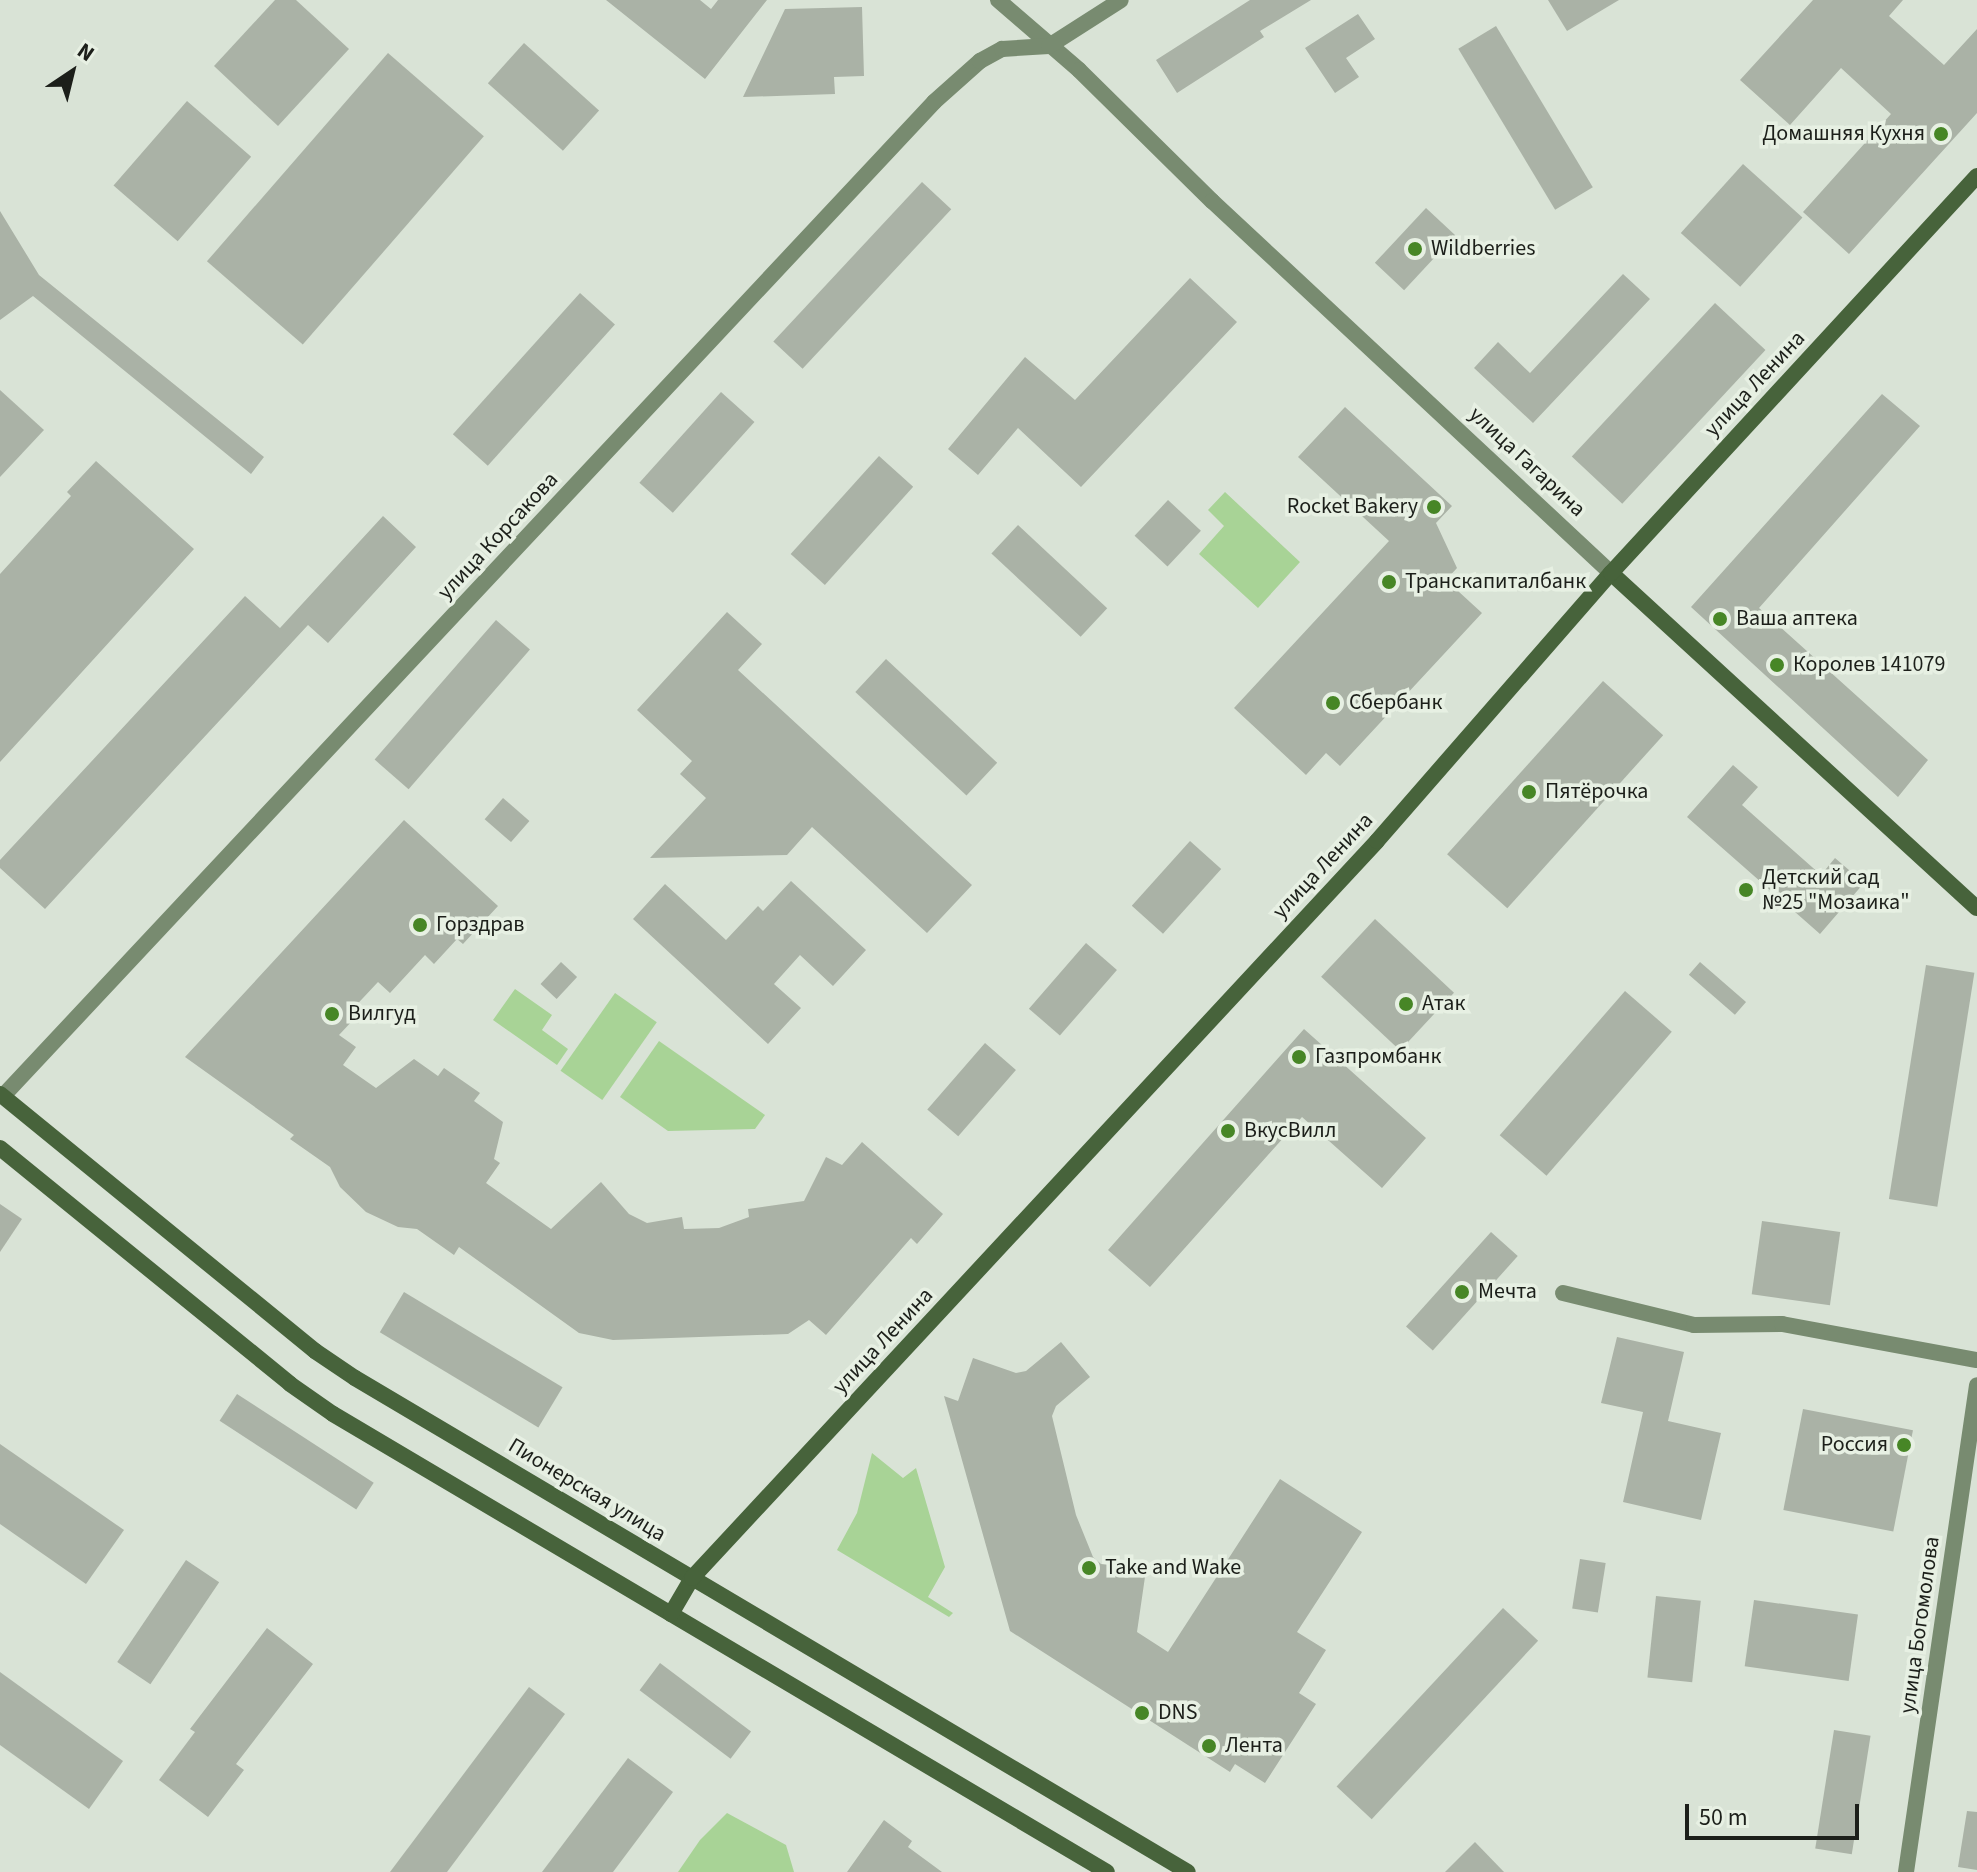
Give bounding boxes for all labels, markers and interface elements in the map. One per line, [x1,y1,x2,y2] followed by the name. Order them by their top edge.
[32,32,112,112] north arrow
[71,35,101,70] text: N
[1762,121,1925,147] place label: Домашняя Кухня
[1932,125,1950,143] marker: Домашняя Кухня
[1431,236,1535,262] place label: Wildberries
[1406,240,1424,258] marker: Wildberries
[1699,326,1811,442] street label: улица Ленина
[1463,401,1591,523] street label: улица Гагарина
[432,467,564,605] street label: улица Корсакова
[1287,494,1418,520] place label: Rocket Bakery
[1425,498,1443,516] marker: Rocket Bakery
[1405,569,1586,595] place label: Транскапиталбанк
[1380,573,1398,591] marker: Транскапиталбанк
[1736,606,1858,632] place label: Ваша аптека
[1711,610,1729,628] marker: Ваша аптека
[1793,652,1945,678] place label: Королев 141079
[1768,656,1786,674] marker: Королев 141079
[1349,690,1442,716] place label: Сбербанк
[1324,694,1342,712] marker: Сбербанк
[1545,779,1648,805] place label: Пятёрочка
[1520,783,1538,801] marker: Пятёрочка
[1267,808,1379,924] street label: улица Ленина
[1762,864,1910,916] place label: Детский сад №25 "Мозаика"
[1737,881,1755,899] marker: Детский сад №25 "Мозаика"
[436,912,525,938] place label: Горздрав
[411,916,429,934] marker: Горздрав
[1422,991,1465,1017] place label: Атак
[1397,995,1415,1013] marker: Атак
[348,1001,416,1027] place label: Вилгуд
[323,1005,341,1023] marker: Вилгуд
[1315,1044,1441,1070] place label: Газпромбанк
[1290,1048,1308,1066] marker: Газпромбанк
[1244,1118,1336,1144] place label: ВкусВилл
[1219,1122,1237,1140] marker: ВкусВилл
[1478,1279,1537,1305] place label: Мечта
[827,1283,939,1399] street label: улица Ленина
[1453,1283,1471,1301] marker: Мечта
[1821,1432,1888,1458] place label: Россия
[503,1433,671,1547] street label: Пионерская улица
[1895,1436,1913,1454] marker: Россия
[1895,1535,1945,1715] street label: улица Богомолова
[1105,1555,1241,1581] place label: Take and Wake
[1080,1559,1098,1577] marker: Take and Wake
[1158,1700,1198,1726] place label: DNS
[1133,1704,1151,1722] marker: DNS
[1225,1733,1283,1759] place label: Лента
[1200,1737,1218,1755] marker: Лента
[1689,1788,1863,1838] scale bar
[1699,1800,1748,1835] text: 50 m

